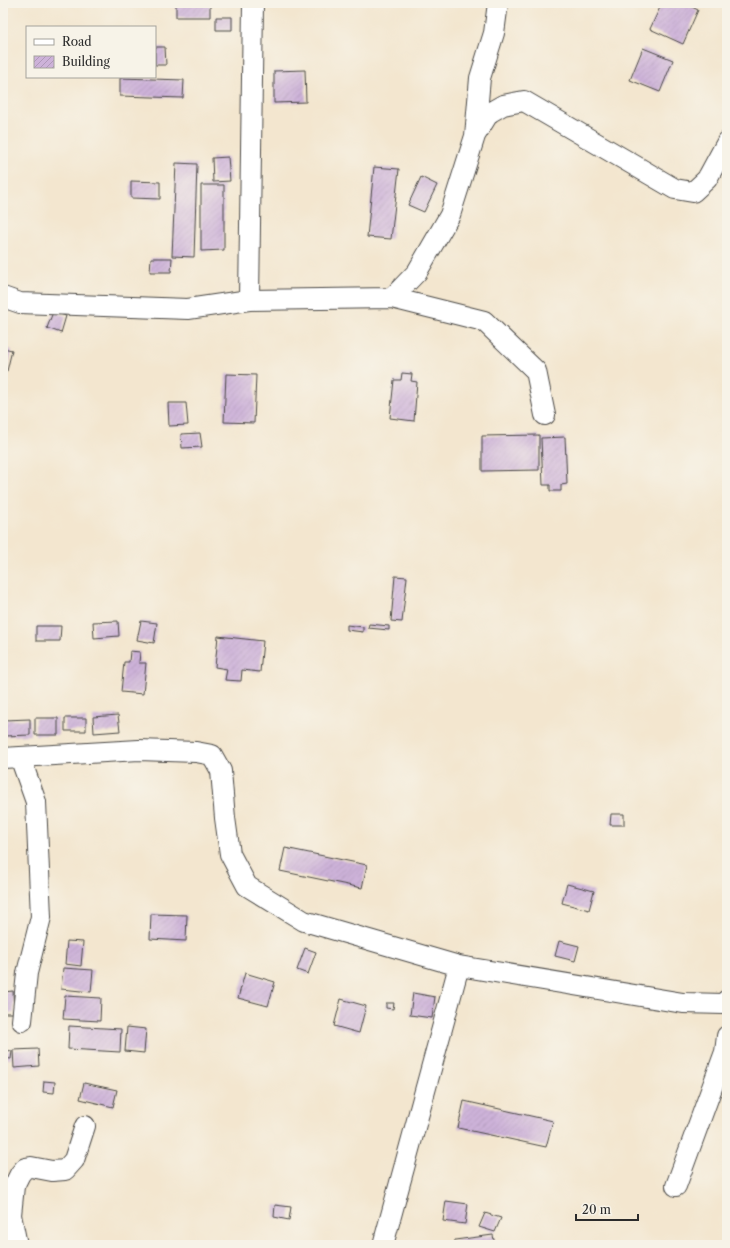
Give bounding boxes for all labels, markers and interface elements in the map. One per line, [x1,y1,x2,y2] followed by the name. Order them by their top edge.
[26,26,156,78] legend
[62,34,92,49] text: Road
[62,54,110,69] text: Building
[576,1196,638,1222] scale bar
[582,1202,611,1217] text: 20 m

